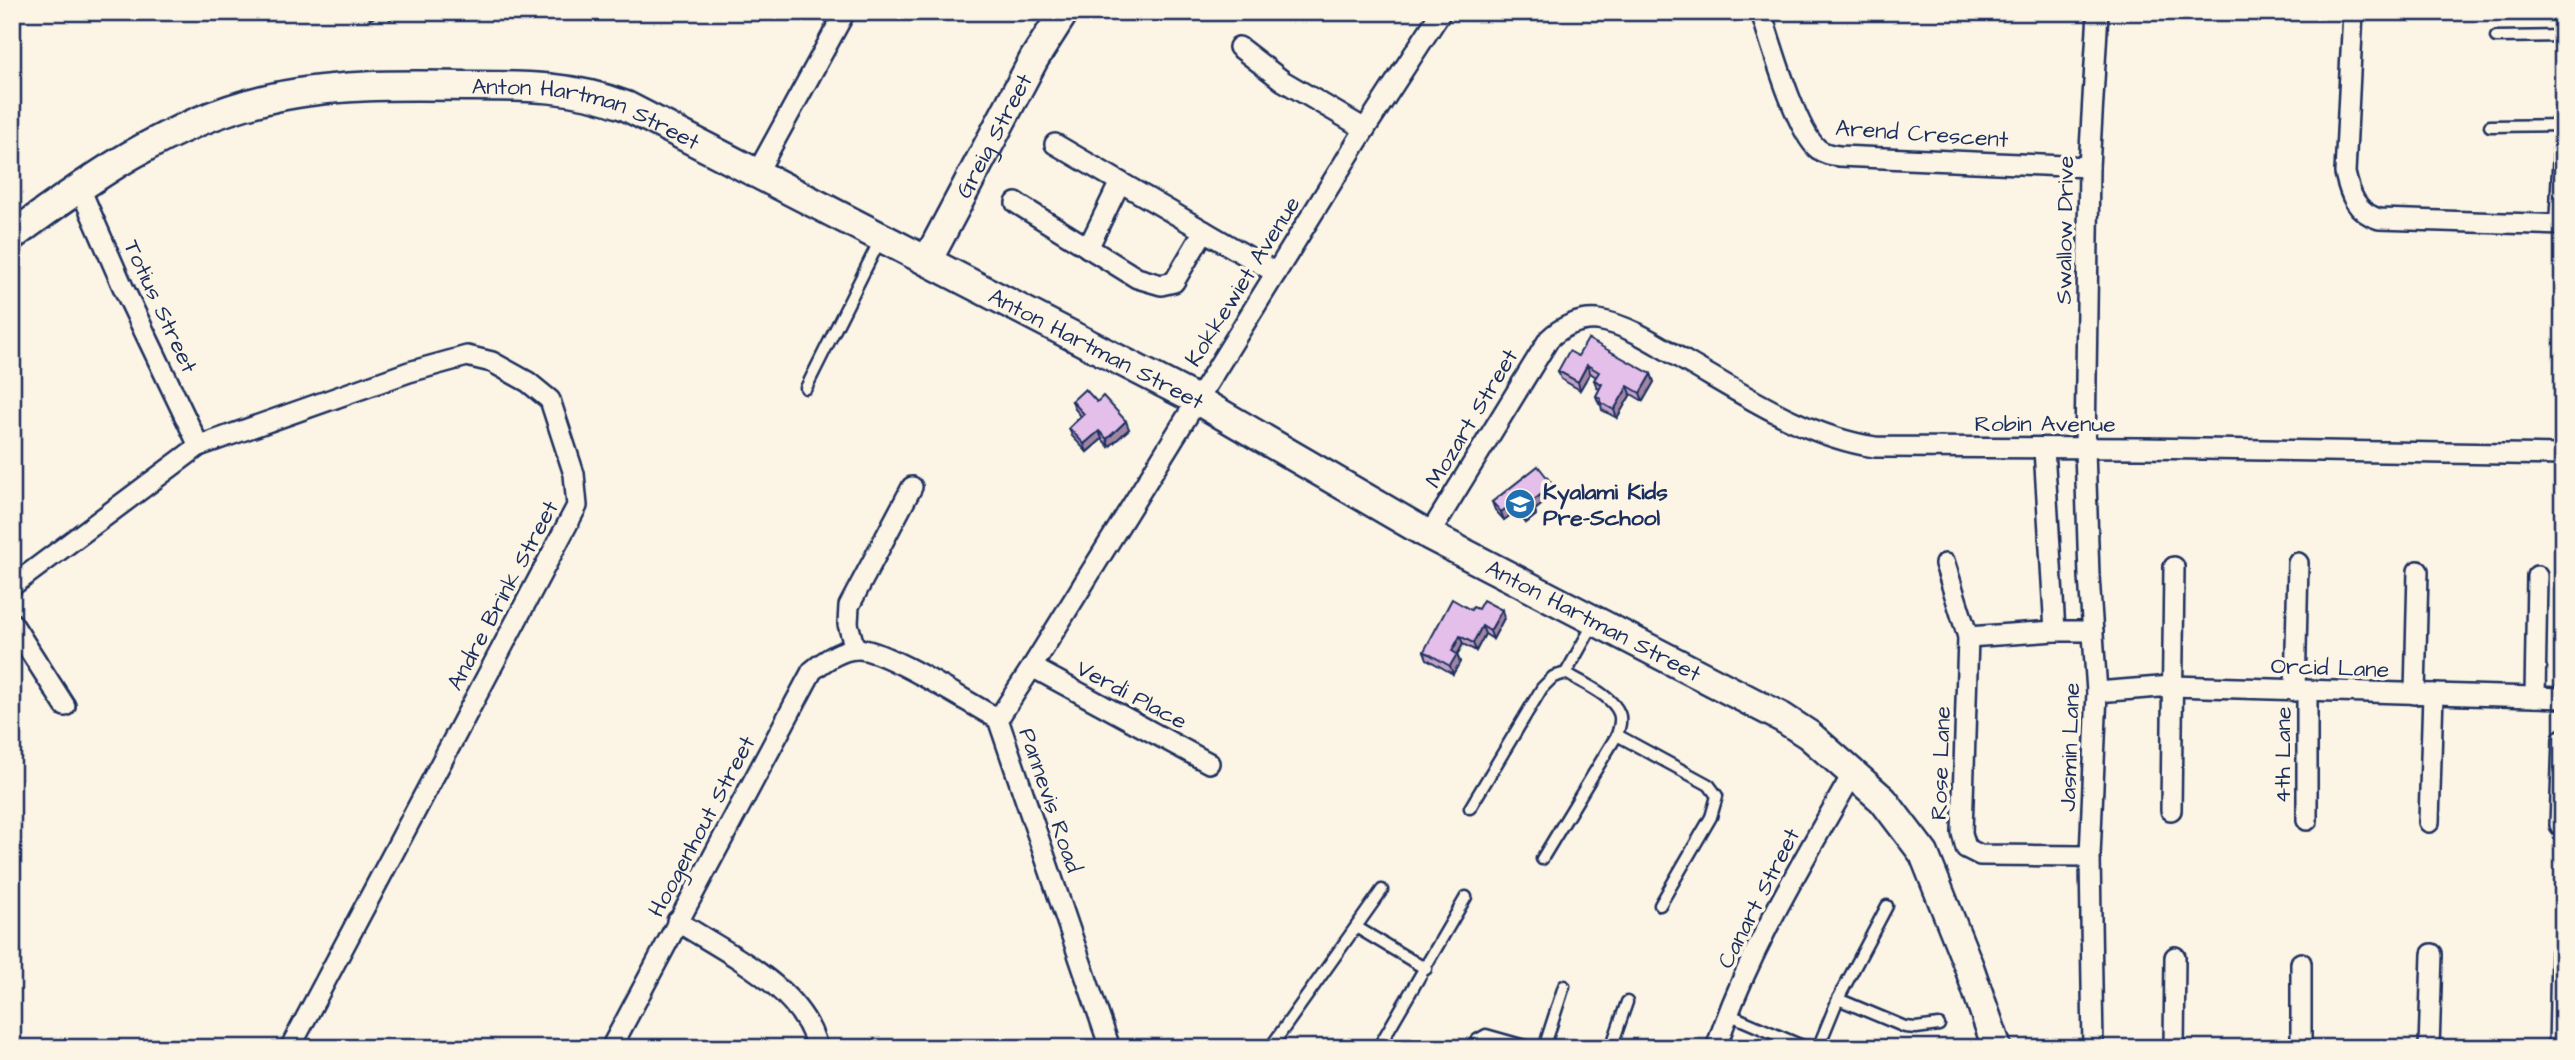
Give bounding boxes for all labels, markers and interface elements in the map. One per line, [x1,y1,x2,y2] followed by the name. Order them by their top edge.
[948,68,1041,204] street label: Greig Street
[472,71,706,159] street label: Anton Hartman Street
[1834,112,2010,156] street label: Arend Crescent
[2048,155,2082,305] street label: Swallow Drive
[1178,190,1308,373] street label: Kokkewiet Avenue
[115,235,205,379] street label: Totius Street
[983,280,1210,418] street label: Anton Hartman Street
[1418,342,1526,494] street label: Mozart Street
[1974,408,2116,440] street label: Robin Avenue
[1543,476,1668,534] place label: Kyalami Kids Pre-School
[1503,487,1537,521] school or university icon: Kyalami Kids Pre-School
[439,494,567,696] street label: Andre Brink Street
[1480,552,1707,690] street label: Anton Hartman Street
[2270,650,2390,686] street label: Orcid Lane
[1071,652,1192,737] street label: Verdi Place
[2052,682,2088,812] street label: Jasmin Lane
[1923,705,1959,821] street label: Rose Lane
[2267,706,2299,804] street label: 4th Lane
[1010,724,1090,877] street label: Pannevis Road
[641,730,764,923] street label: Hoogenhout Street
[1710,822,1808,974] street label: Canart Street

